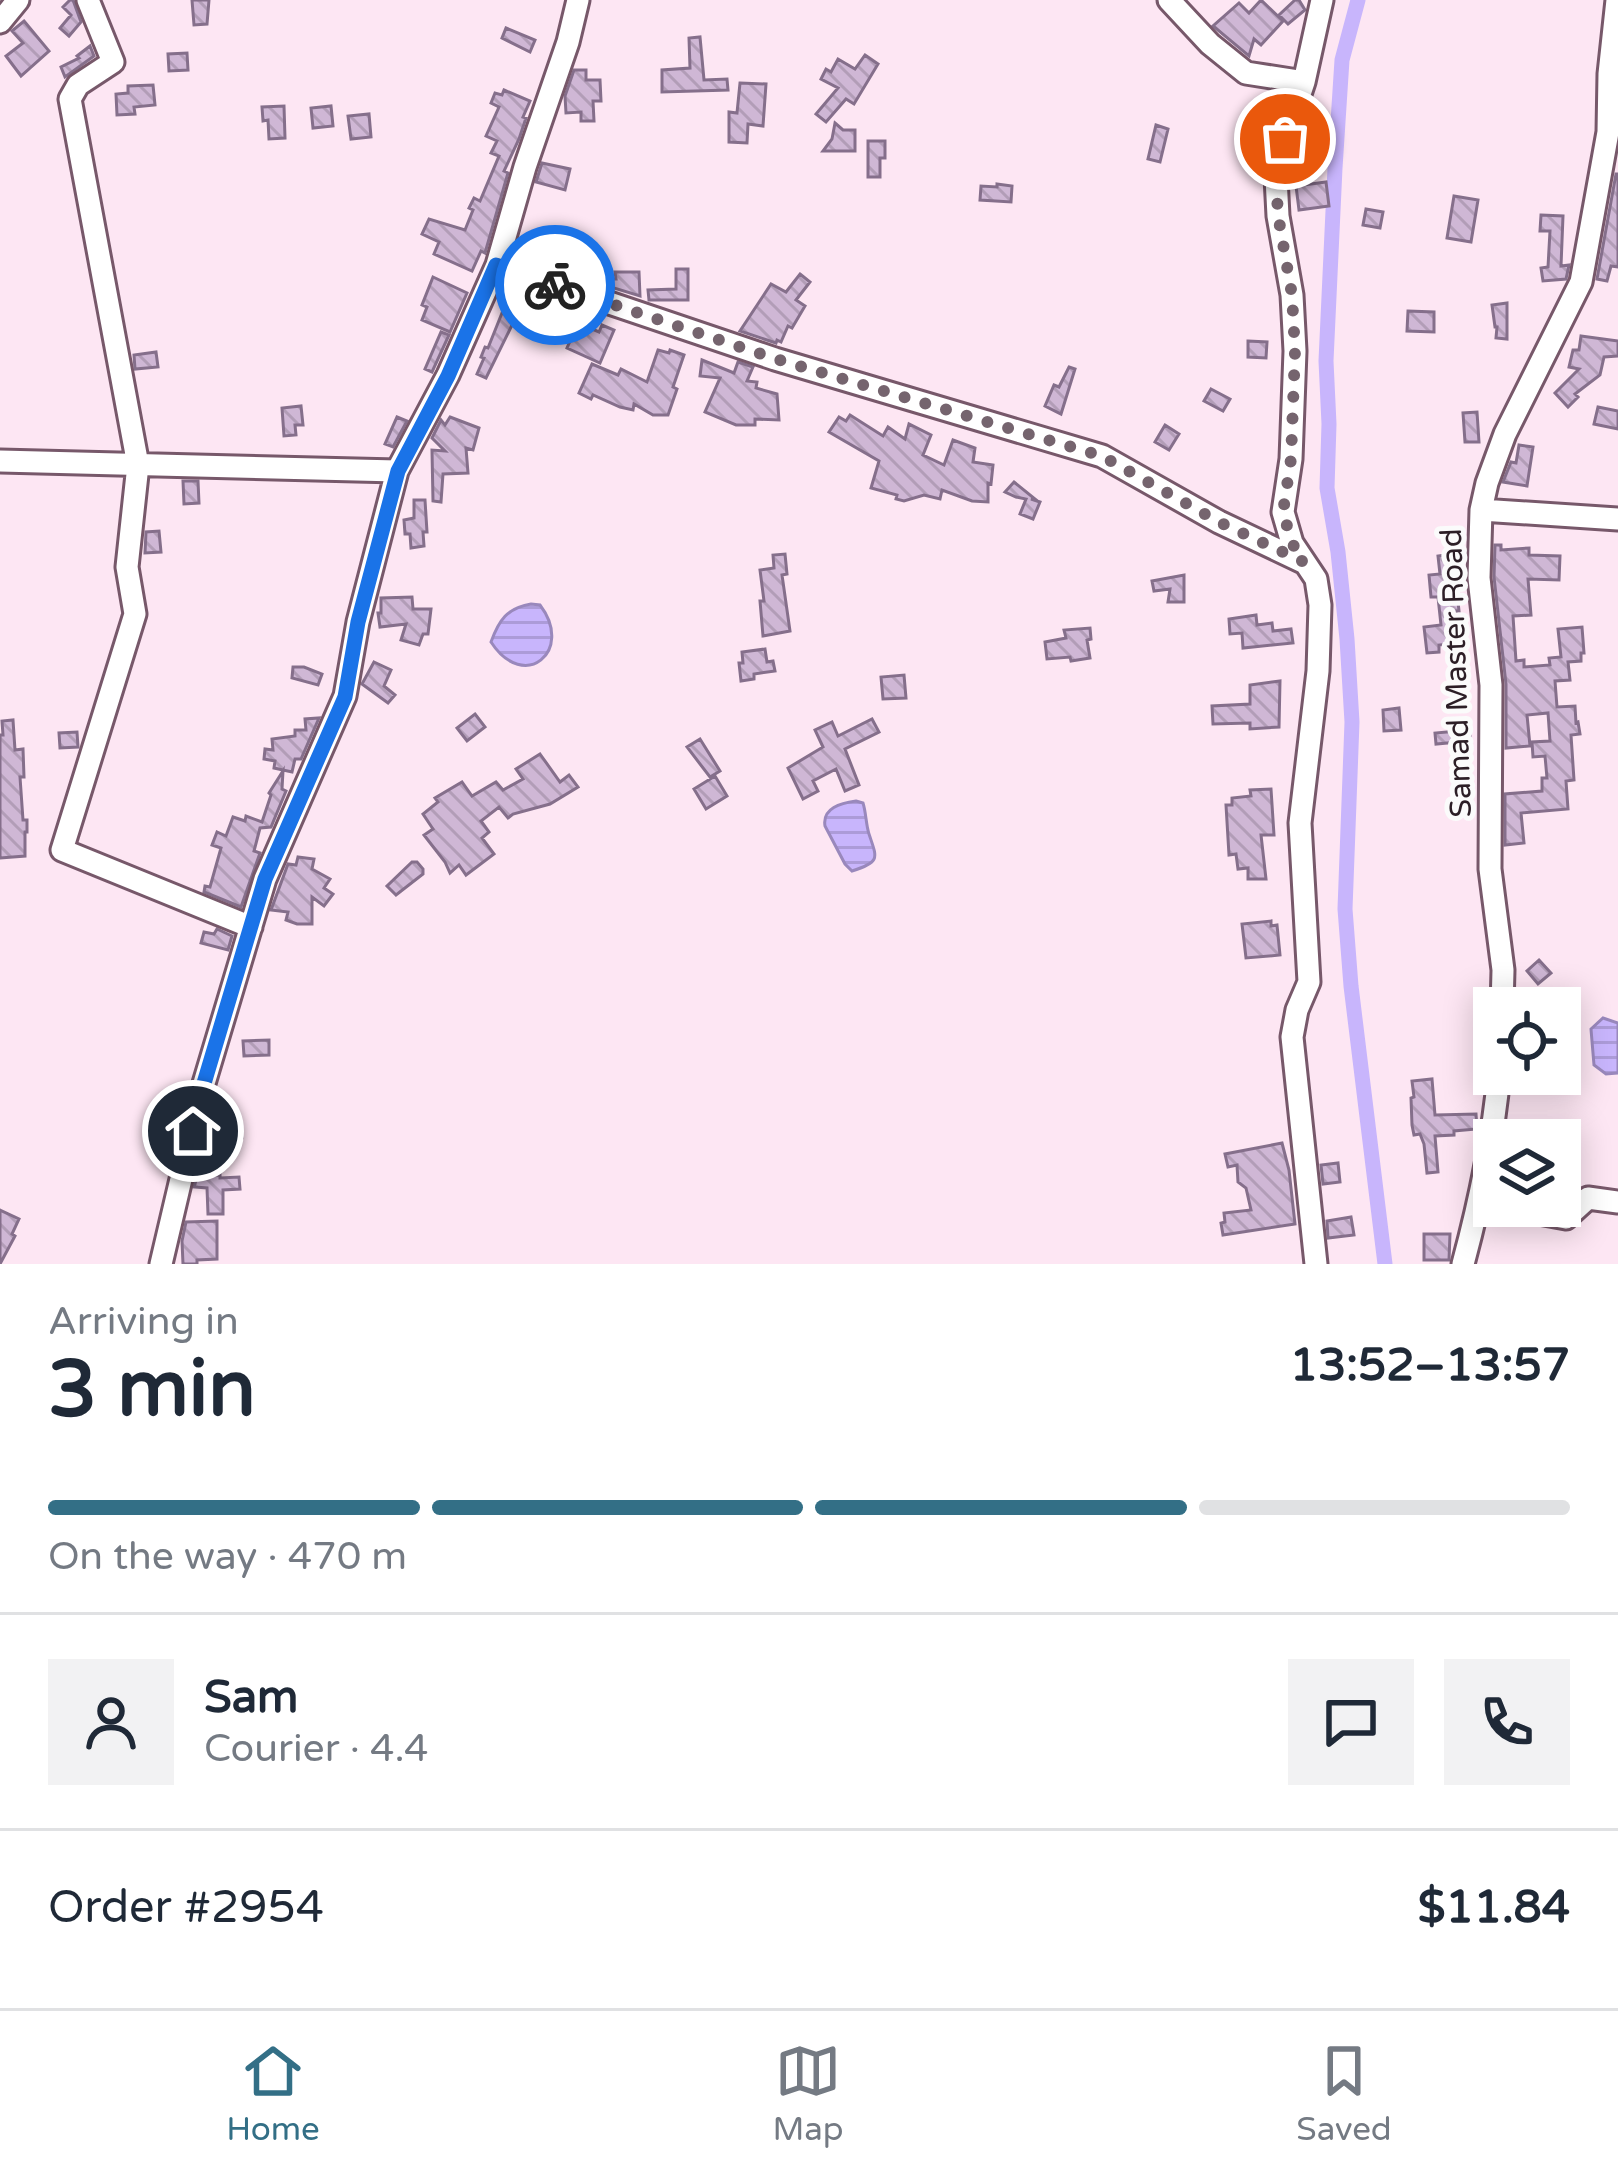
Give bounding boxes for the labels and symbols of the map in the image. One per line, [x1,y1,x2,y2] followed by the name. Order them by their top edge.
[1234,88,1336,190] pin
[495,225,615,345] courier
[1433,528,1480,818] street label: Samad Master Road
[142,1080,244,1182] pin

